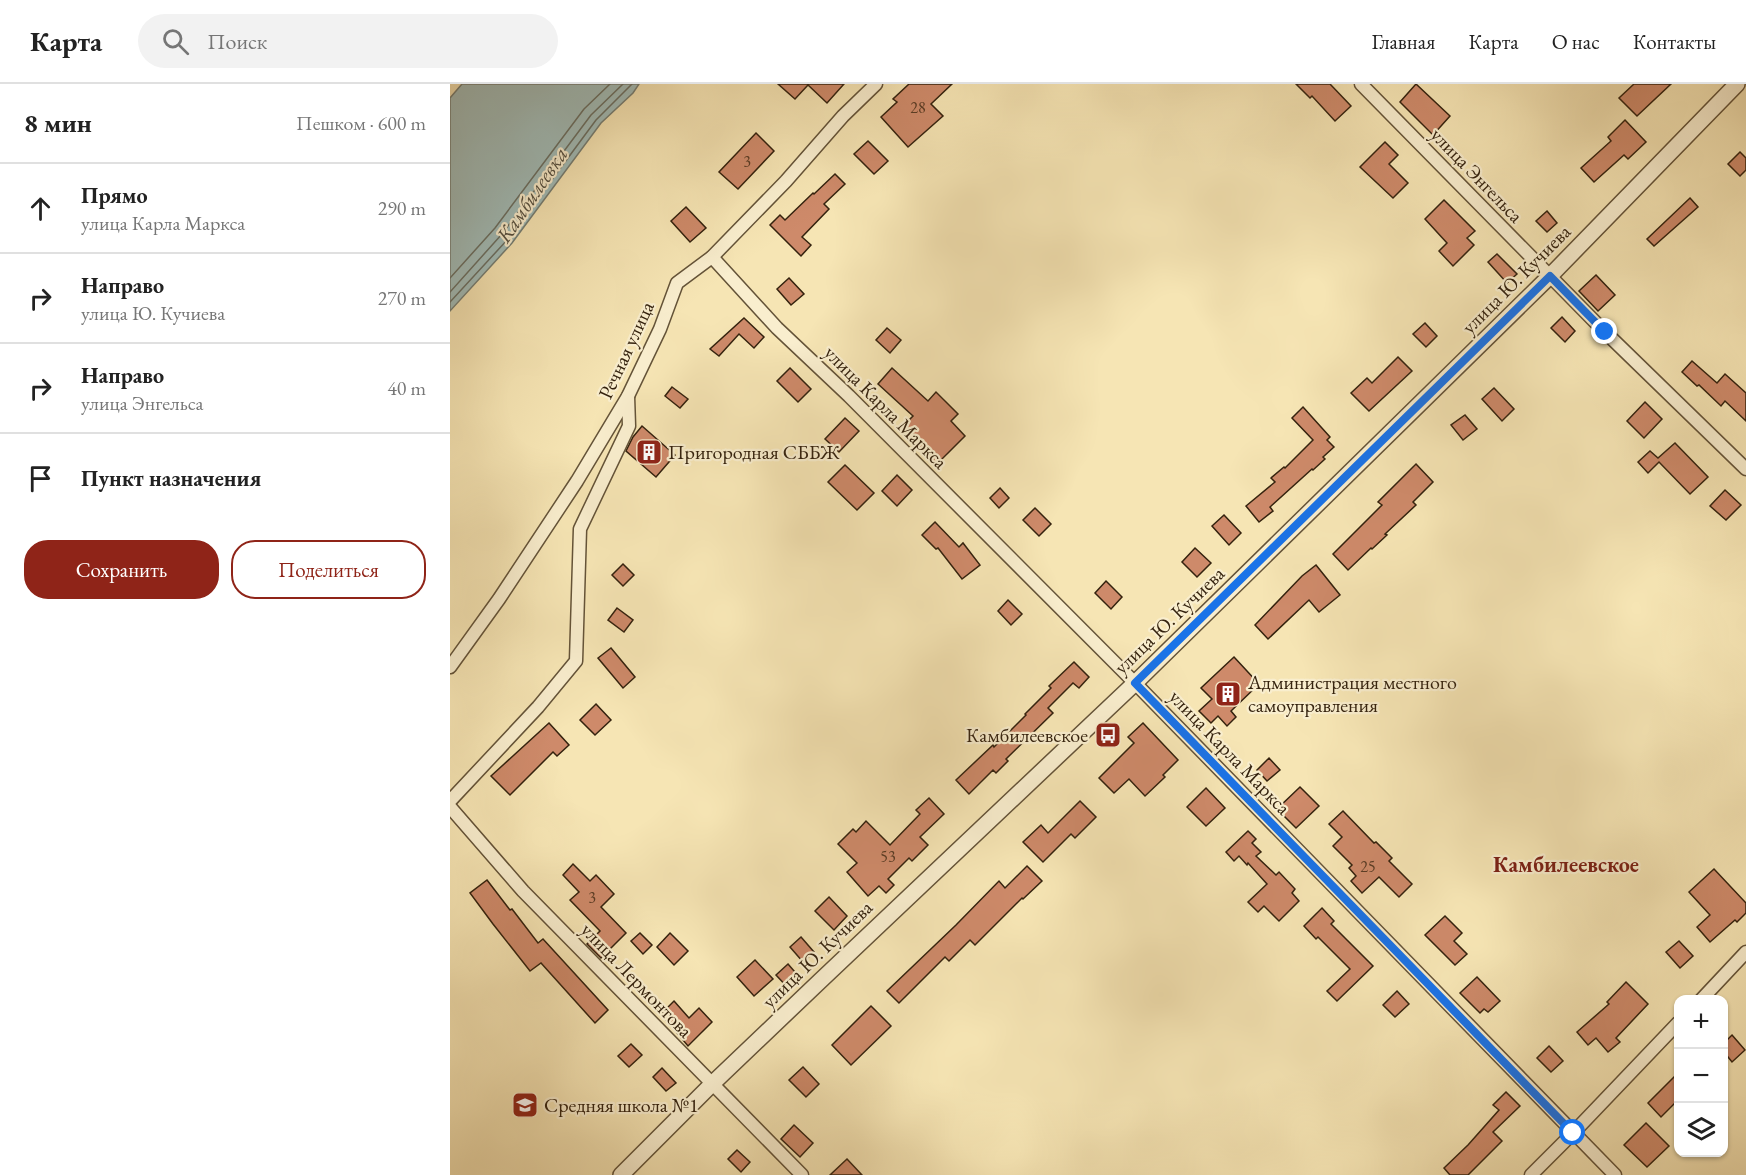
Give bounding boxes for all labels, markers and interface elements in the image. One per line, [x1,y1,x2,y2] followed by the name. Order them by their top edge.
[138,14,558,68] search box
[30,23,102,59] text: Карта
[159,25,192,58] icon: search
[207,27,267,56] text: Поиск
[1371,28,1435,55] text: Главная
[1468,28,1519,55] text: Карта
[1552,28,1600,55] text: О нас
[1633,28,1716,55] text: Контакты
[910,97,926,118] house number: 28
[24,106,92,140] text: 8 мин
[296,110,426,136] text: Пешком · 600 m
[1425,122,1529,228] street label: улица Энгельса
[489,142,573,248] water label: Камбилеевка
[743,151,751,172] house number: 3
[81,181,148,210] text: Прямо
[24,192,57,225] icon: ahead
[378,195,426,221] text: 290 m
[81,210,245,236] text: улица Карла Маркса
[1456,219,1576,339] street label: улица Ю. Кучиева
[81,271,164,300] text: Направо
[24,282,57,315] icon: right
[378,285,426,311] text: 270 m
[592,297,660,403] street label: Речная улица
[81,300,225,326] text: улица Ю. Кучиева
[1591,318,1617,344] route end
[819,340,953,474] street label: улица Карла Маркса
[81,361,164,390] text: Направо
[24,372,57,405] icon: right
[387,375,426,401] text: 40 m
[81,390,204,416] text: улица Энгельса
[634,437,664,467] building icon: Пригородная СББЖ
[668,439,840,465] place label: Пригородная СББЖ
[24,462,57,495] icon: arrive
[81,464,261,493] text: Пункт назначения
[24,540,219,599] button: Сохранить
[231,540,426,599] button: Поделиться
[1108,561,1230,679] street label: улица Ю. Кучиева
[1247,669,1457,718] place label: Администрация местного самоуправления
[1213,679,1243,709] building icon: Администрация местного самоуправления
[1164,684,1296,820] street label: улица Карла Маркса
[1093,720,1123,750] bus stop icon: Камбилеевское
[966,722,1088,748] place label: Камбилеевское
[880,846,896,867] house number: 53
[1493,850,1639,879] district label: Камбилеевское
[1360,856,1376,877] house number: 25
[588,887,596,908] house number: 3
[756,895,878,1013] street label: улица Ю. Кучиева
[575,917,699,1043] street label: улица Лермонтова
[1674,995,1728,1157] map controls
[1674,995,1728,1049] button: +
[1674,1049,1728,1103] button: −
[510,1090,540,1120] school or university icon: Средняя школа №1
[544,1092,699,1118] place label: Средняя школа №1
[1674,1103,1728,1157] button: layers
[1559,1119,1585,1145] route start

